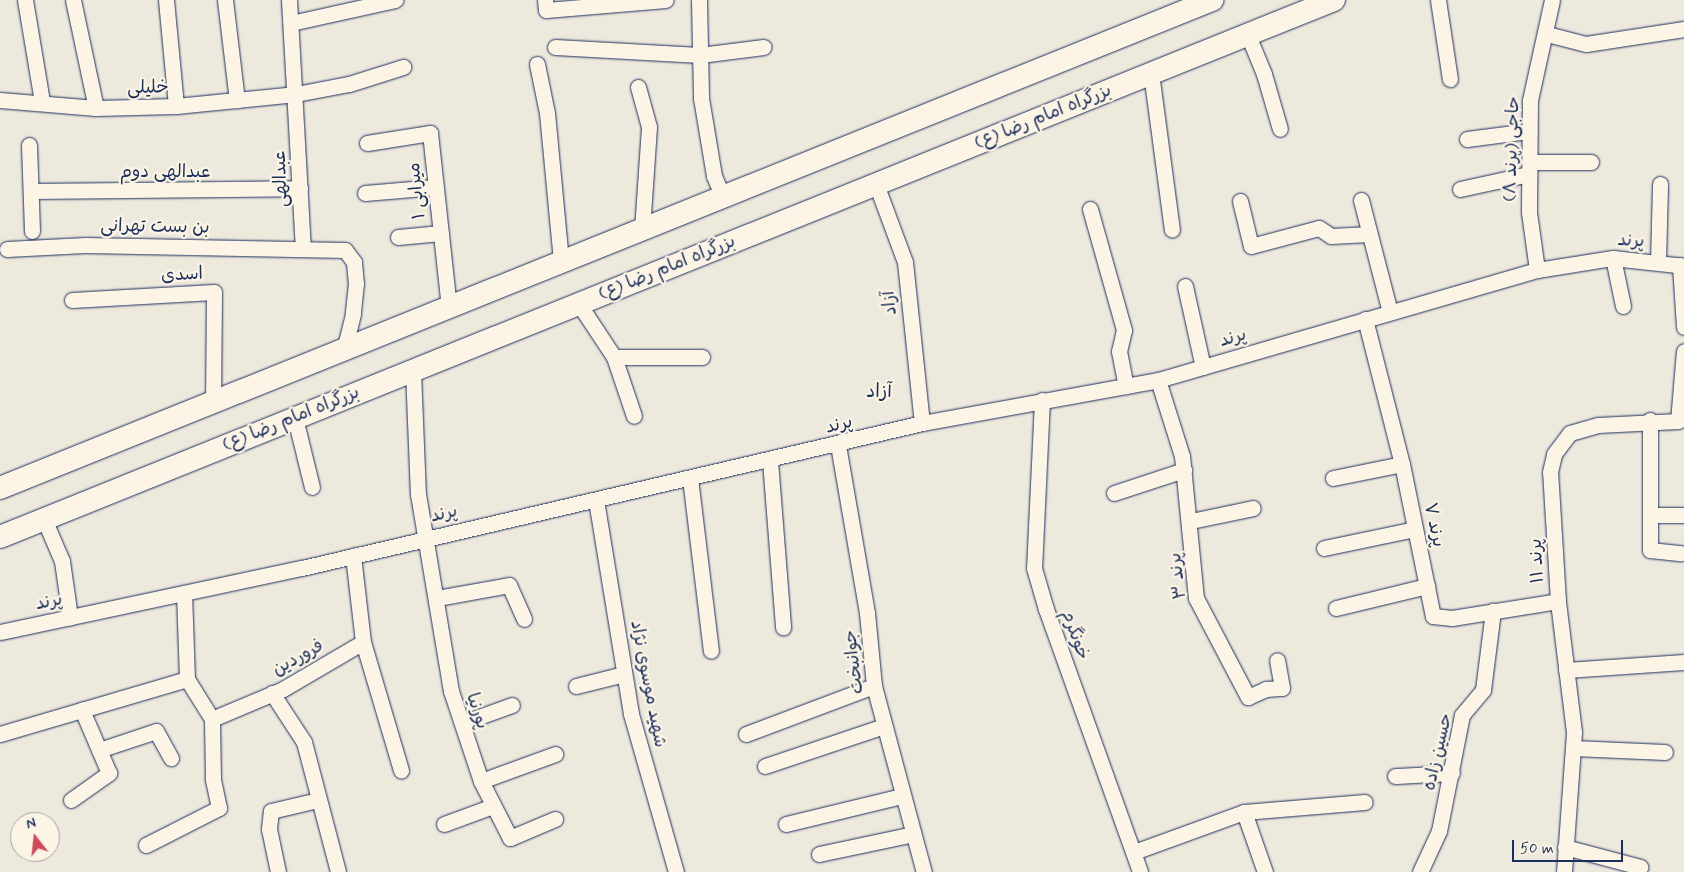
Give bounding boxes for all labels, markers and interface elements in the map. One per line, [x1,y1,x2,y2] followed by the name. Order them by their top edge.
[127,77,169,99] street label: خلیلی
[971,80,1115,154] street label: بزرگراه امام رضا (ع)
[1499,96,1525,202] street label: حاجی (پرند ۸)
[269,150,293,208] street label: عبدالهی
[120,161,210,183] street label: عبدالهی دوم
[403,162,431,220] street label: میرابی ۱
[100,215,210,239] street label: بن بست تهرانی
[1617,230,1645,252] street label: پرند
[595,231,739,305] street label: بزرگراه امام رضا (ع)
[160,263,204,287] street label: اسدی
[878,290,902,316] street label: آزاد
[1217,324,1249,352] street label: پرند
[866,381,892,403] district label: آزاد
[219,382,363,456] street label: بزرگراه امام رضا (ع)
[823,411,855,439] street label: پرند
[428,500,460,528] street label: پرند
[1419,501,1449,549] street label: پرند ۷
[1525,538,1549,584] street label: پرند ۱۱
[1164,552,1192,600] street label: پرند ۳
[33,589,65,615] street label: پرند
[1056,607,1094,663] street label: خونگرم
[625,619,671,749] street label: شهید موسوی نژاد
[839,629,869,695] street label: جوانبخت
[269,635,327,681] street label: فروردین
[461,690,493,732] street label: پورنیا
[1419,711,1457,793] street label: حسین زاده
[10,812,60,862] north arrow
[24,814,38,833] text: N
[1514,830,1625,862] scale bar
[1520,839,1554,859] text: 50 m

